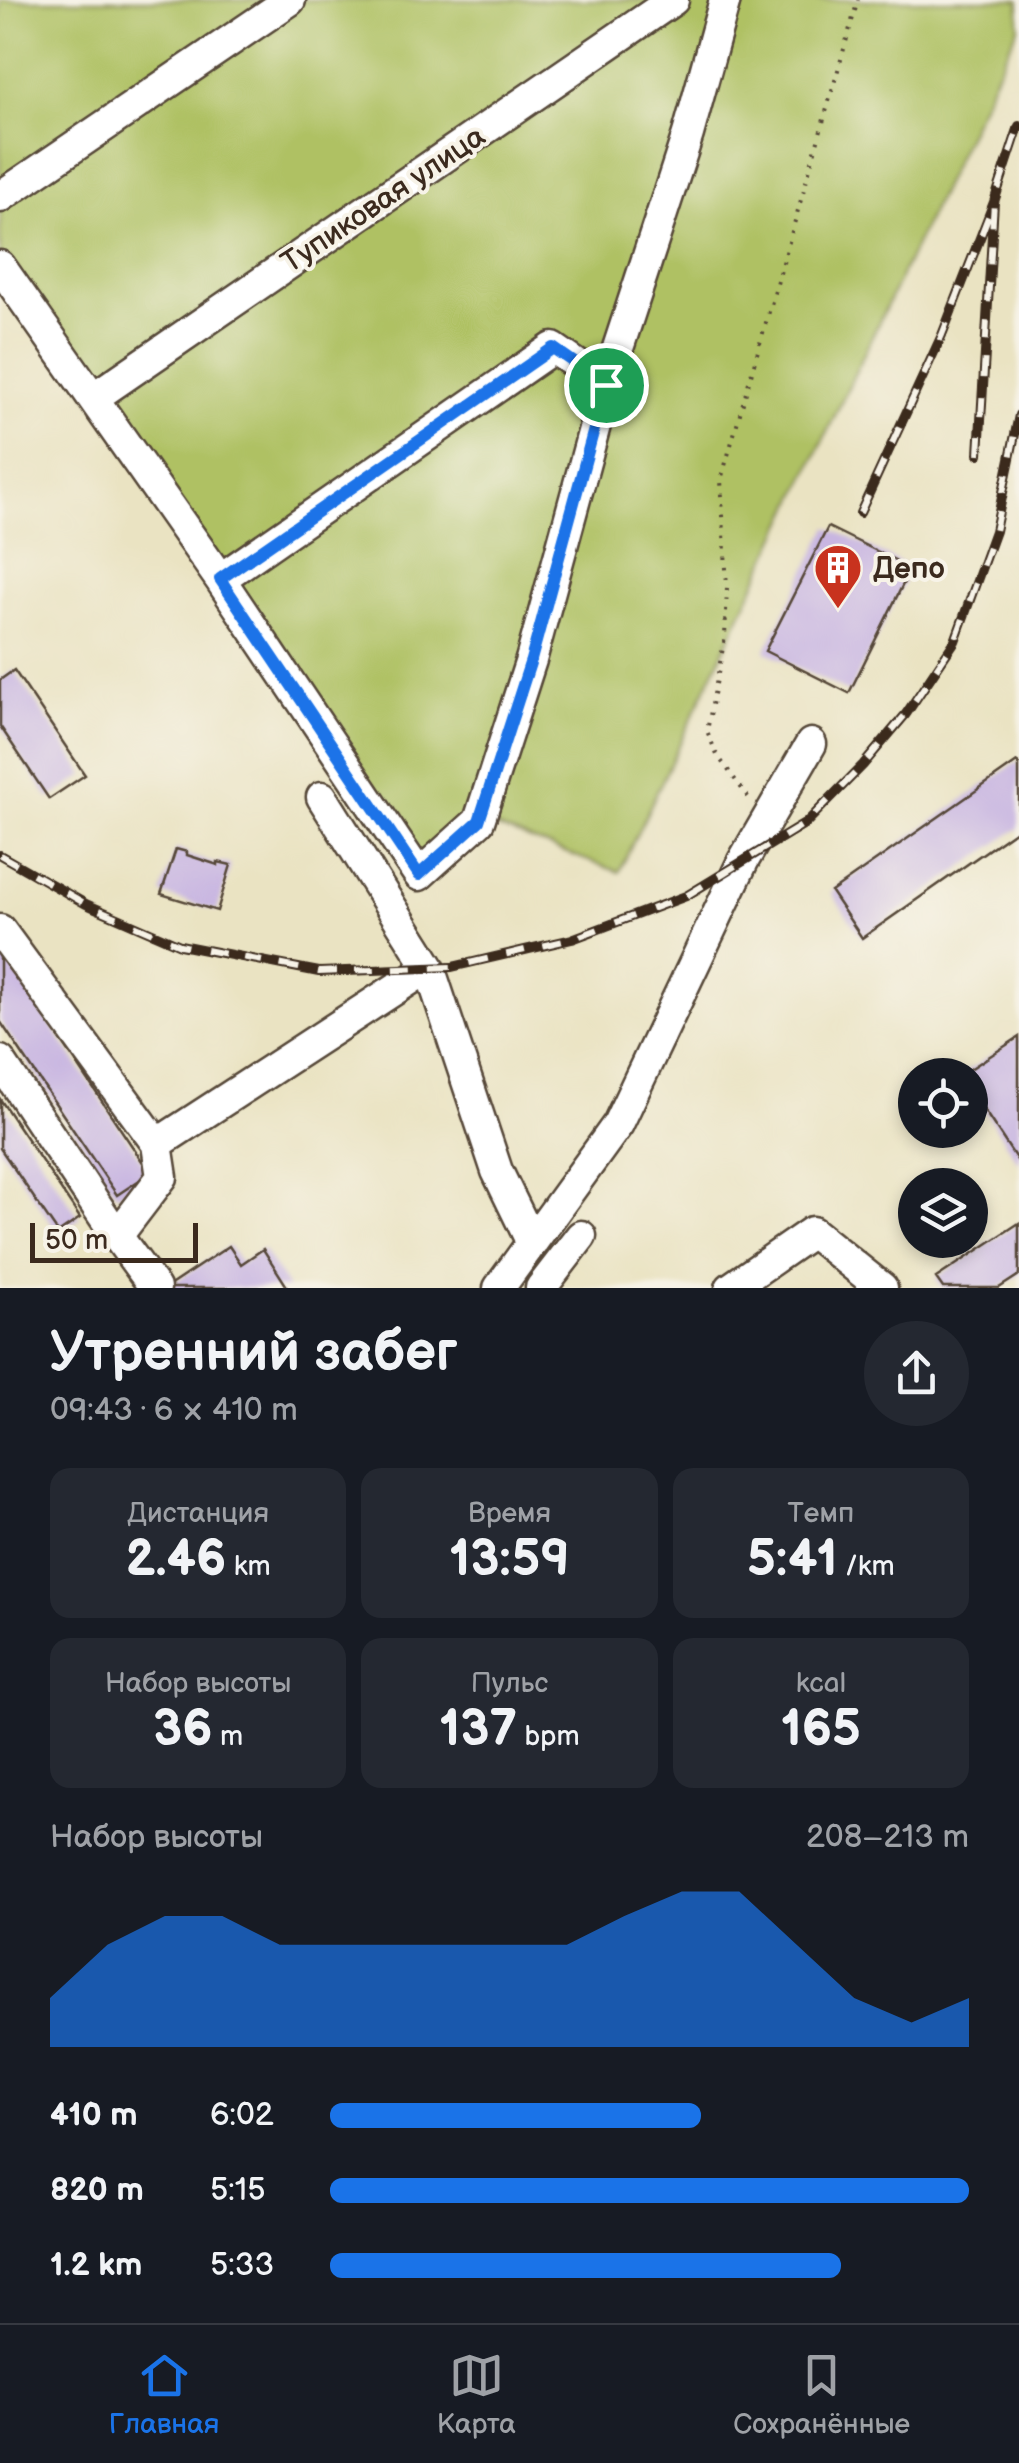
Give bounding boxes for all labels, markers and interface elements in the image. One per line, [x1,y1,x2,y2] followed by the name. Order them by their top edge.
[275,118,492,281] street label: Тупиковая улица
[564,343,649,428] pin
[579,358,634,413] icon: arrive
[812,542,864,610] building icon: Депо
[873,551,945,587] place label: Депо
[898,1058,988,1258] map controls
[898,1058,988,1148] button: locate
[898,1168,988,1258] button: layers
[30,1218,198,1262] scale bar
[45,1224,108,1257] text: 50 m
[50,1320,458,1387] text: Утренний забег
[864,1321,969,1426] button: share
[50,1391,298,1430] text: 09:43 · 6 × 410 m
[127,1497,269,1530] text: Дистанция
[468,1497,551,1530] text: Время
[788,1497,854,1530] text: Темп
[126,1530,226,1590] text: 2.46
[449,1530,570,1590] text: 13:59
[747,1530,837,1590] text: 5:41
[226,1550,271,1583] text: km
[837,1550,895,1583] text: /km
[105,1667,291,1700] text: Набор высоты
[471,1667,548,1700] text: Пульс
[796,1667,846,1700] text: kcal
[153,1700,213,1760] text: 36
[439,1700,517,1760] text: 137
[781,1700,861,1760] text: 165
[213,1720,243,1753] text: m
[517,1720,580,1753] text: bpm
[50,1818,263,1857] text: Набор высоты
[806,1818,969,1857] text: 208–213 m
[50,2096,138,2135] text: 410 m
[210,2096,274,2135] text: 6:02
[50,2171,144,2210] text: 820 m
[210,2171,266,2210] text: 5:15
[50,2246,142,2285] text: 1.2 km
[210,2246,274,2285] text: 5:33
[109,2348,219,2441] tab: Главная
[437,2348,516,2441] tab: Карта
[733,2348,910,2441] tab: Сохранённые

